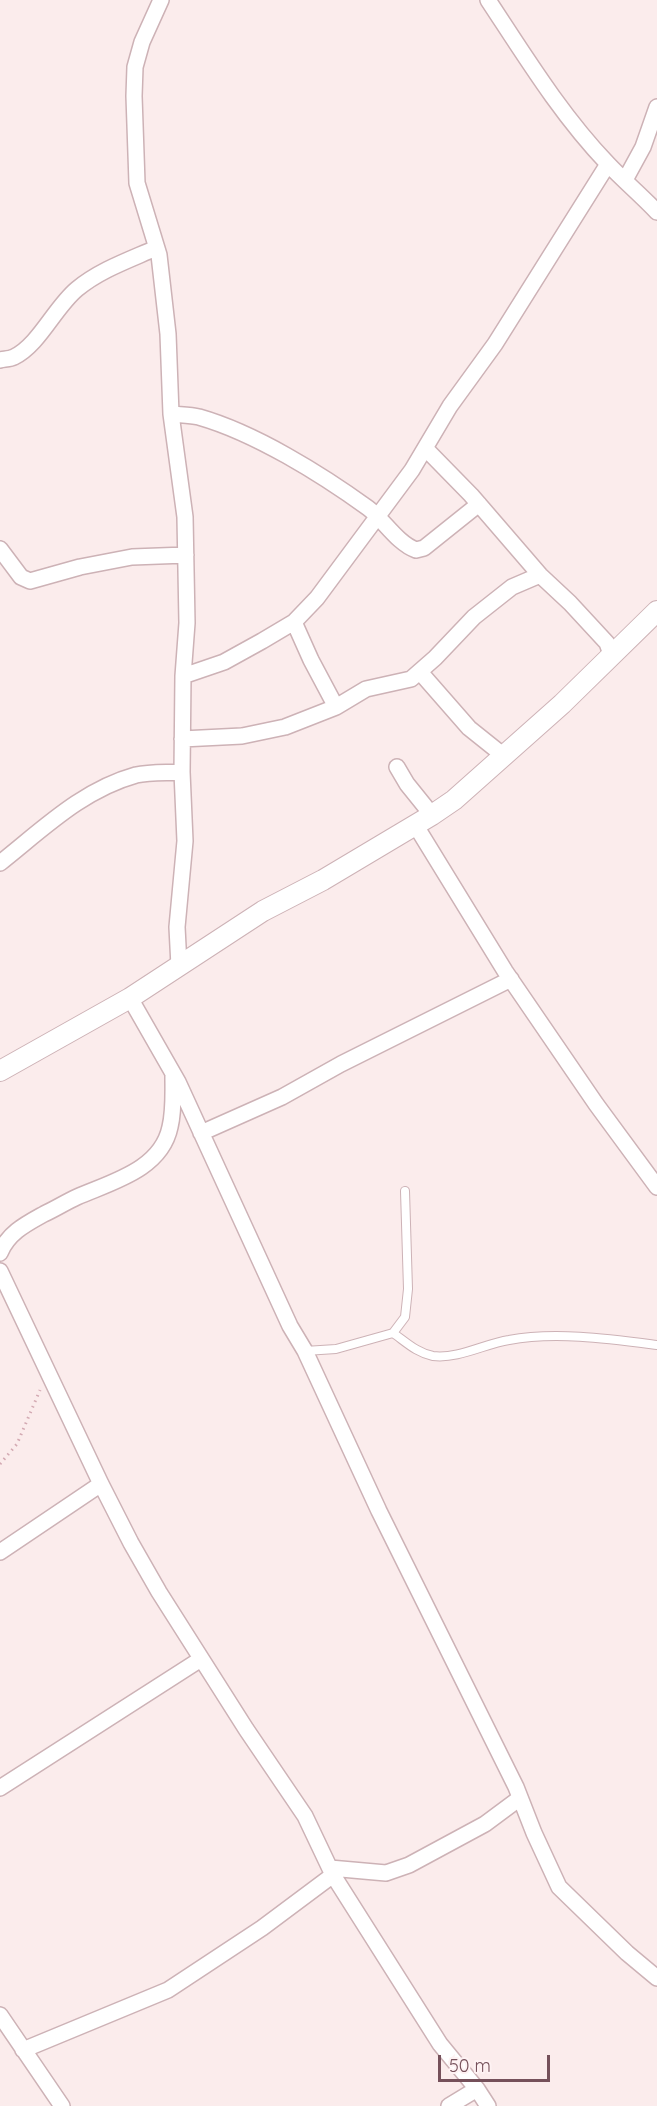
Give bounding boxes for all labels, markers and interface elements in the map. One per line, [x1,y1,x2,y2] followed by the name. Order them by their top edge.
[441,2043,554,2081] scale bar
[449,2054,491,2077] text: 50 m

